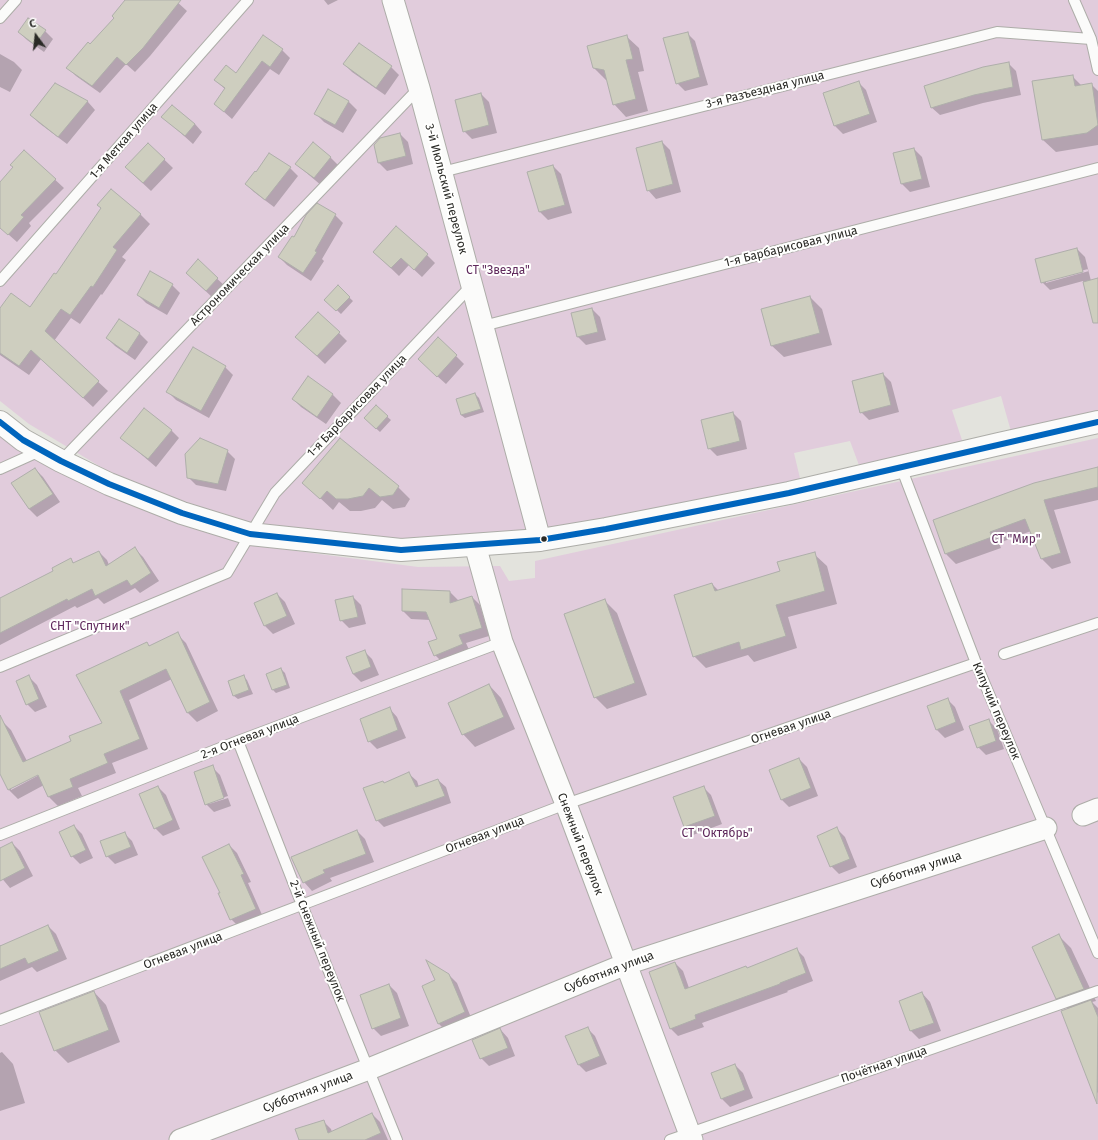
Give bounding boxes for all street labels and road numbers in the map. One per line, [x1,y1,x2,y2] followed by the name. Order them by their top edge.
[704,68,826,112] street label: 3-я Разъездная улица
[87,100,161,182] street label: 1-я Меткая улица
[422,122,470,256] street label: 3-й Июльский переулок
[188,221,292,329] street label: Астрономическая улица
[723,223,859,271] street label: 1-я Барбарисовая улица
[304,352,410,460] street label: 1-я Барбарисовая улица
[969,660,1023,762] street label: Кипучий переулок
[749,707,833,747] street label: Огневая улица
[199,712,301,762] street label: 2-я Огневая улица
[554,791,606,897] street label: Снежный переулок
[443,813,527,857] street label: Огневая улица
[869,848,963,892] street label: Субботняя улица
[286,878,348,1004] street label: 2-й Снежный переулок
[141,929,225,973] street label: Огневая улица
[562,948,656,996] street label: Субботняя улица
[839,1044,929,1086] street label: Почётная улица
[261,1068,355,1116] street label: Субботняя улица

